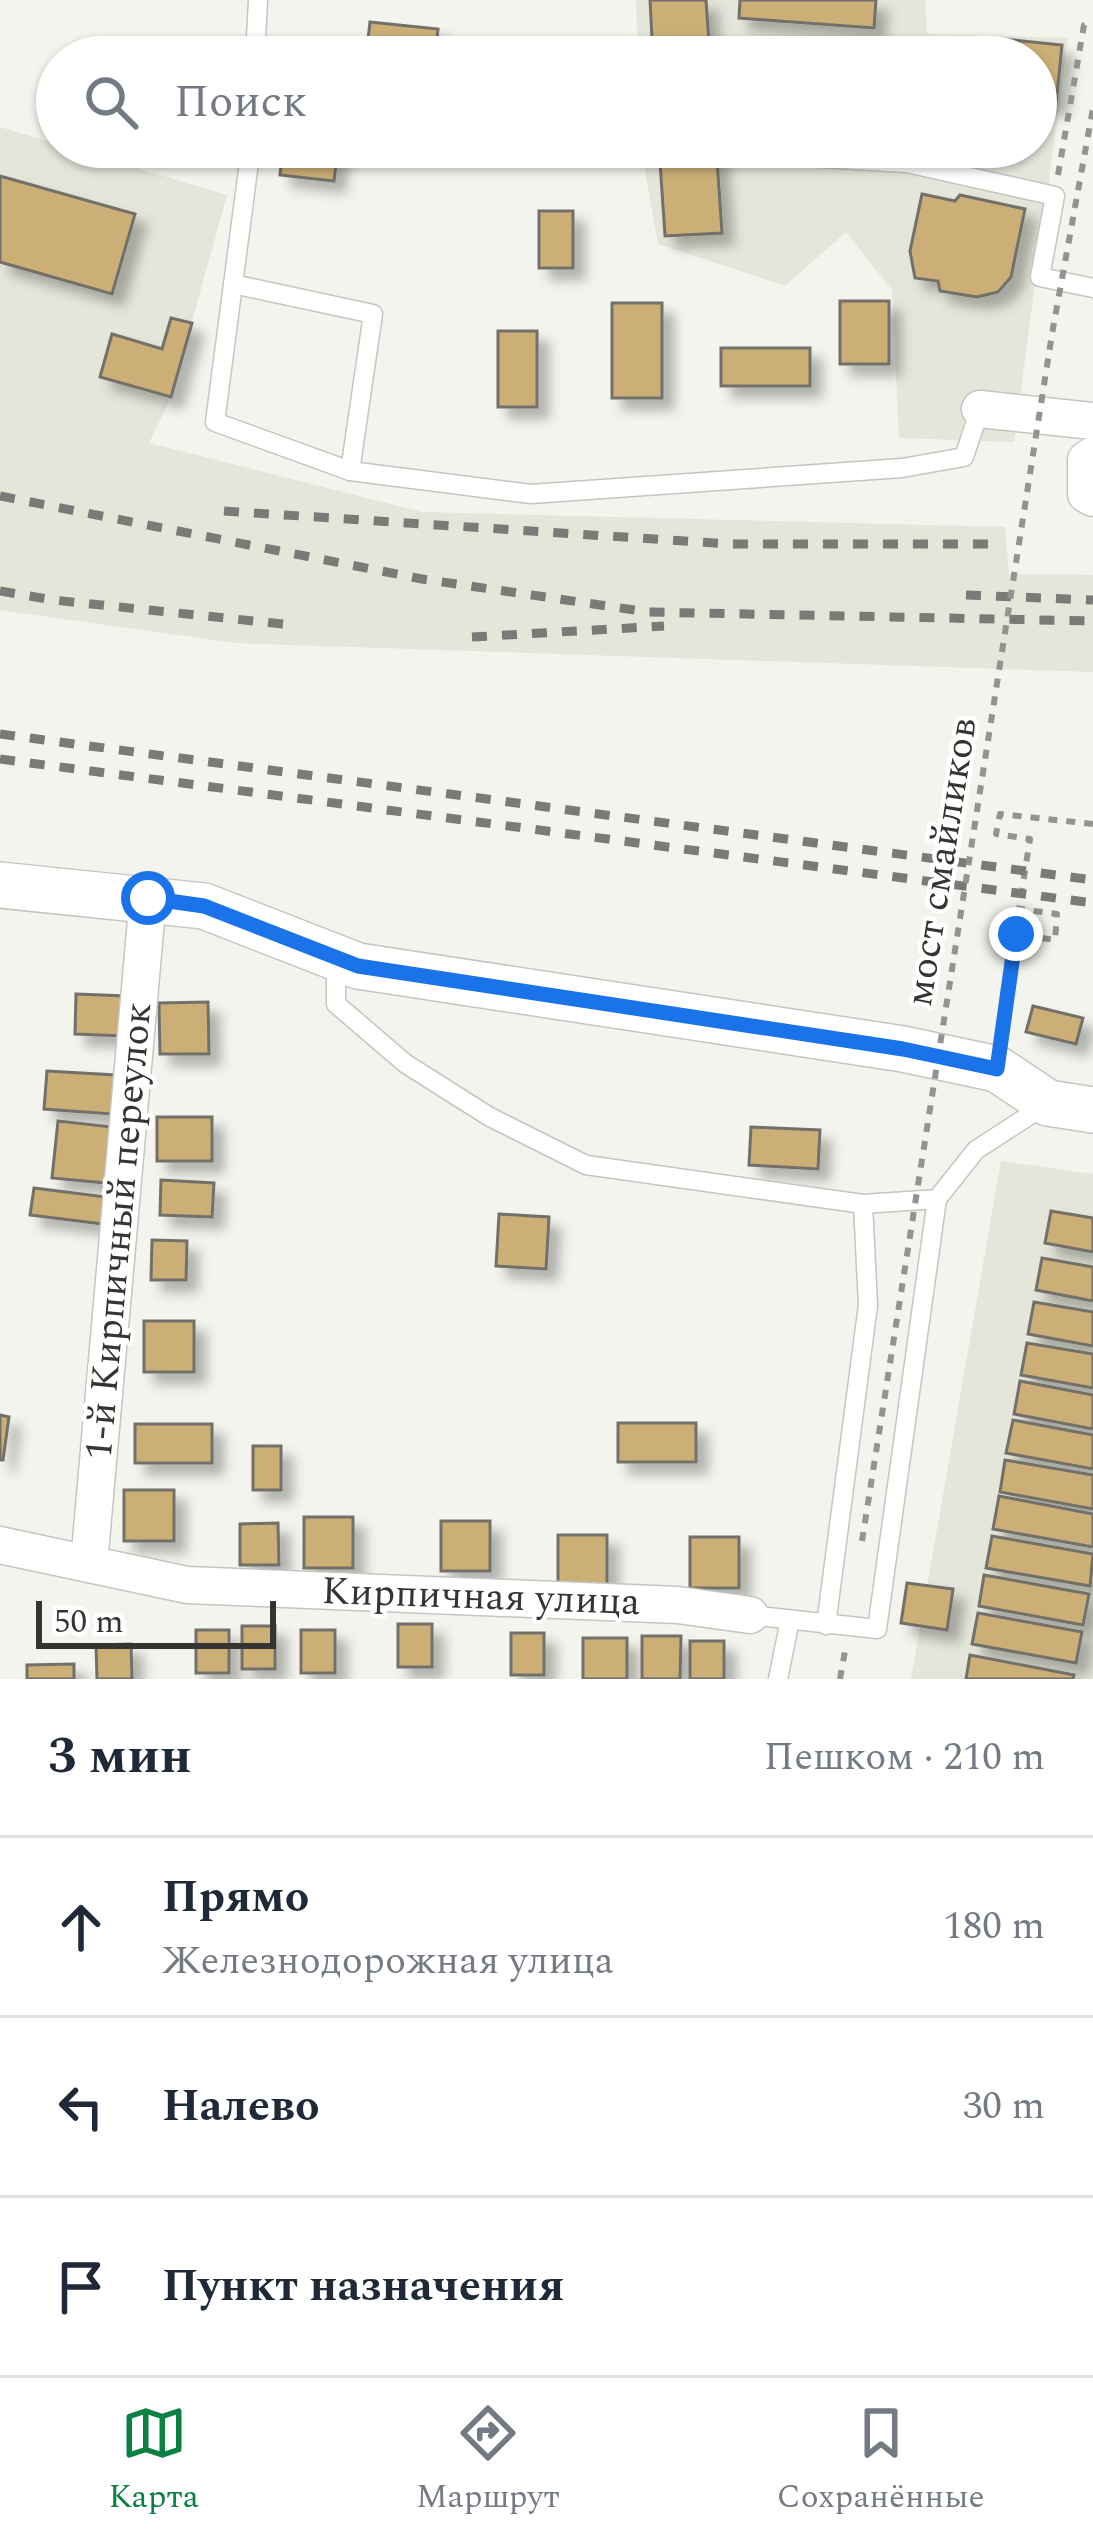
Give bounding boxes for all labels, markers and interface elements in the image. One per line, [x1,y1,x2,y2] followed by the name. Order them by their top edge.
[36,36,1057,168] search box
[174,68,307,137] text: Поиск
[78,69,144,135] icon: search
[890,714,994,1010] street label: мост смайликов
[121,871,175,925] route start
[989,907,1043,961] route end
[70,1000,168,1462] street label: 1-й Кирпичный переулок
[321,1562,641,1632] street label: Кирпичная улица
[36,1595,276,1648] scale bar
[54,1597,124,1647] text: 50 m
[48,1718,192,1796] text: 3 мин
[764,1728,1045,1787] text: Пешком · 210 m
[162,1863,309,1932] text: Прямо
[48,1894,114,1960] icon: ahead
[943,1897,1045,1956] text: 180 m
[162,1932,614,1991] text: Железнодорожная улица
[162,2072,320,2141] text: Налево
[48,2074,114,2140] icon: left
[963,2077,1045,2136] text: 30 m
[162,2252,564,2321] text: Пункт назначения
[48,2254,114,2320] icon: arrive
[109,2400,199,2522] tab: Карта
[416,2400,560,2522] tab: Маршрут
[777,2400,984,2522] tab: Сохранённые

